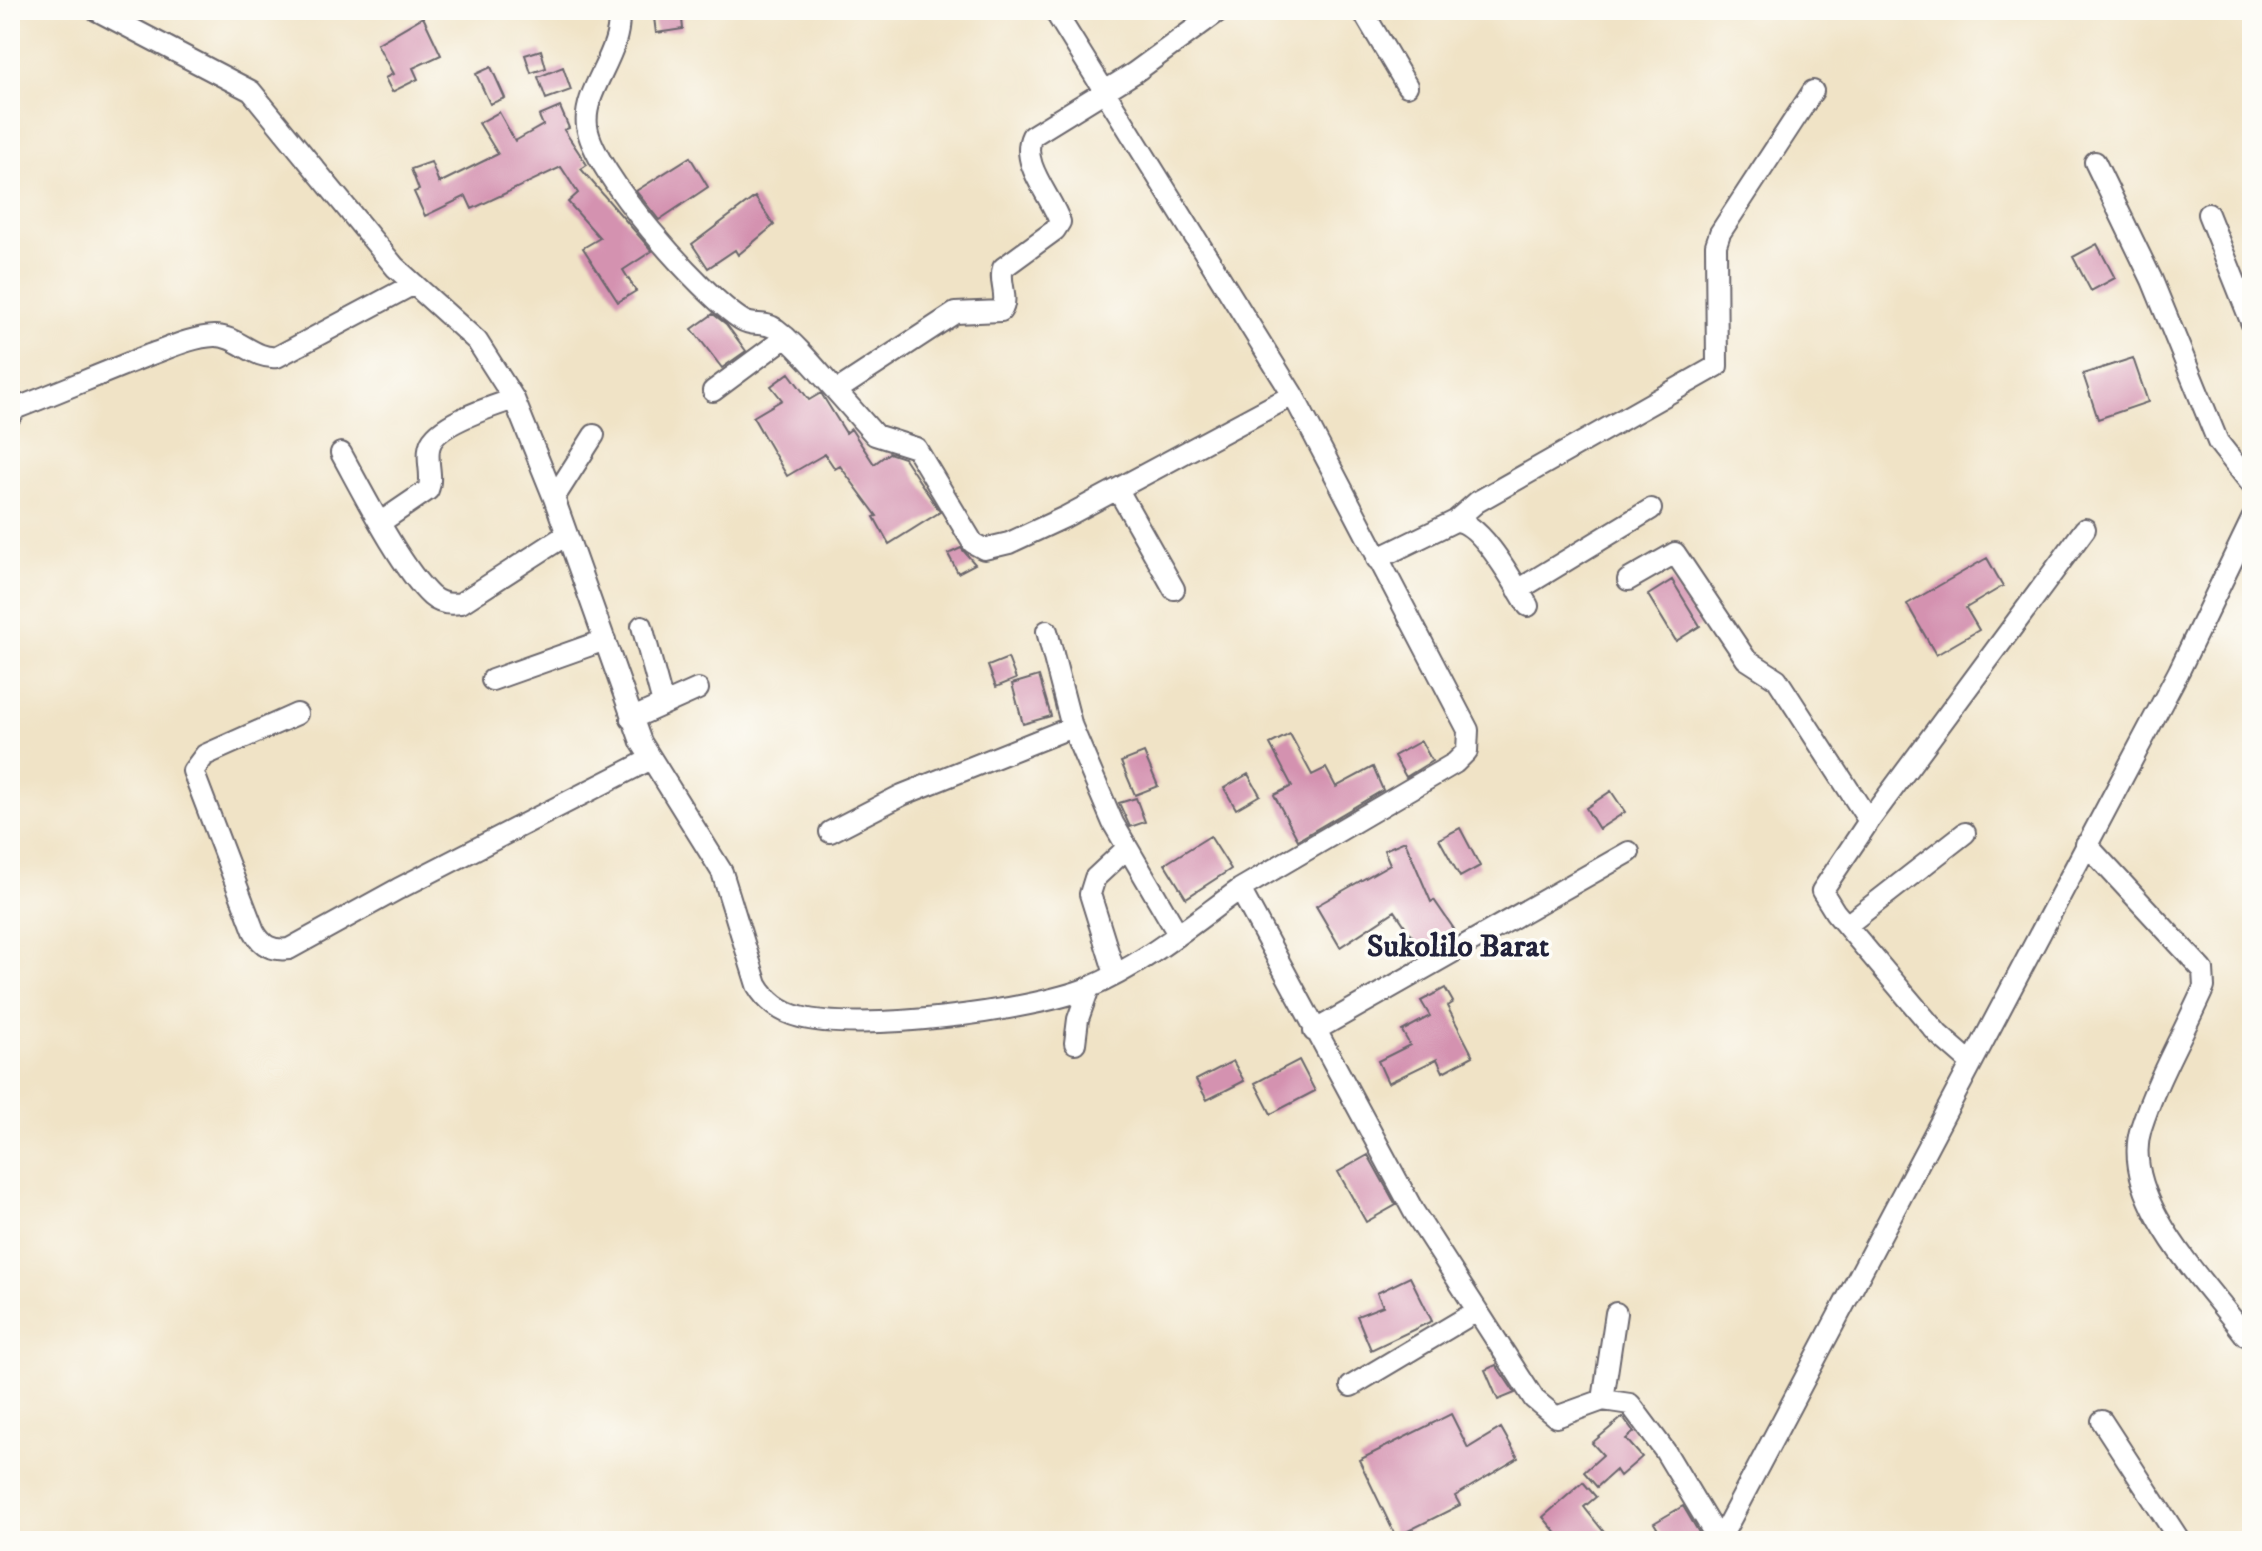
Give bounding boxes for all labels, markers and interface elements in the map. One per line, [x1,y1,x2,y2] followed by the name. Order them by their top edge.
[1367,927,1550,967] district label: Sukolilo Barat

